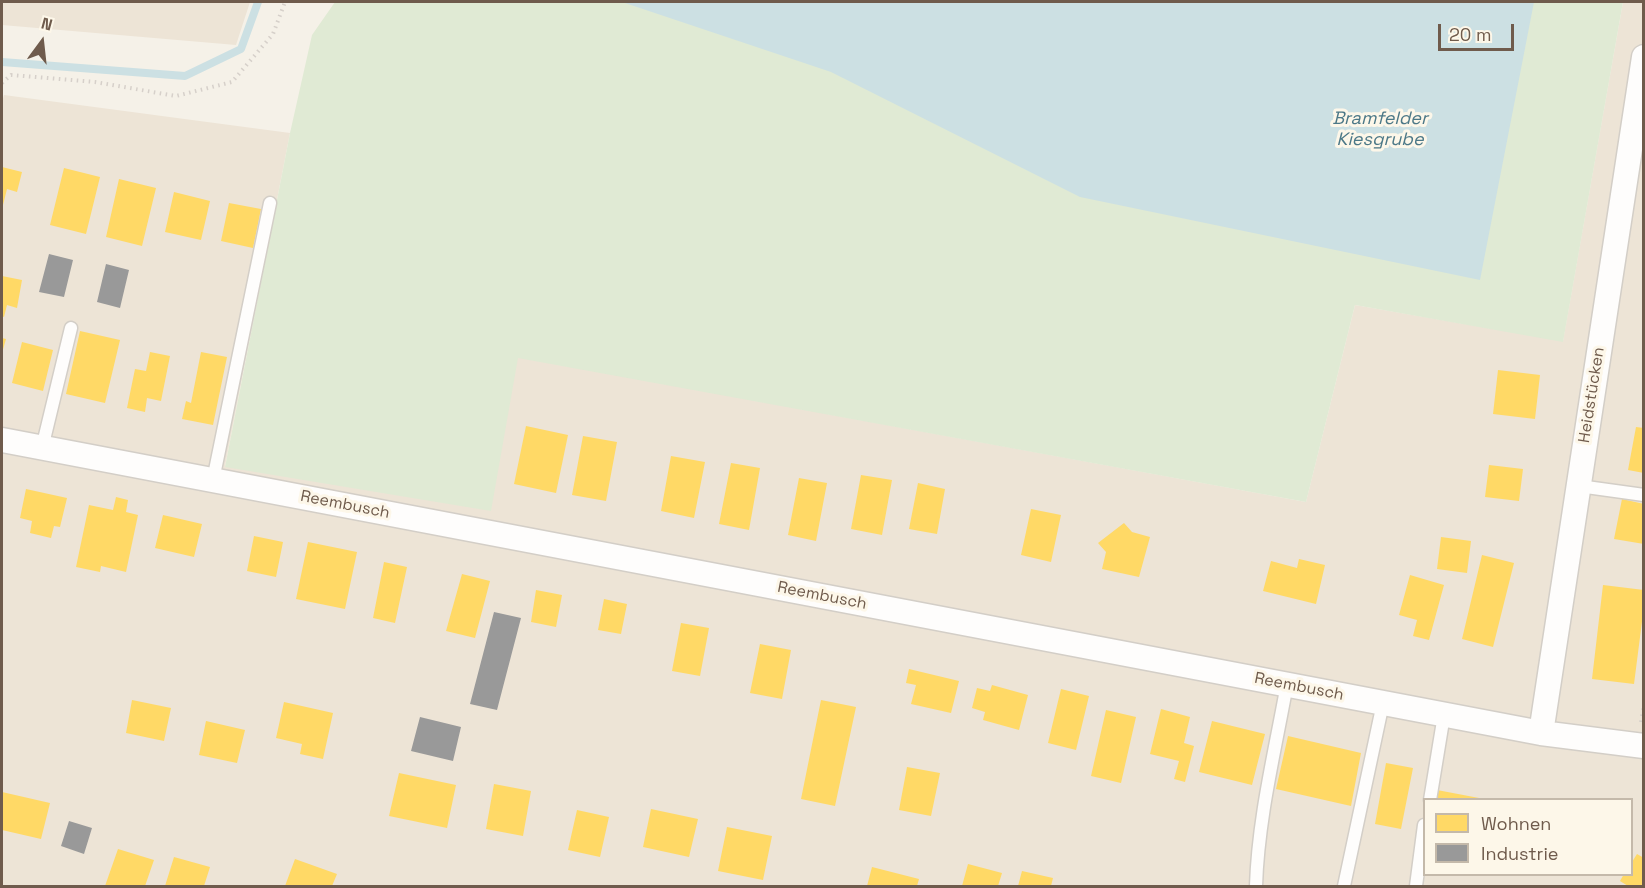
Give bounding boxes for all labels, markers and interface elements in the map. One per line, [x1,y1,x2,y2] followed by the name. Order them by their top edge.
[12,12,72,72] north arrow
[1441,12,1518,50] scale bar
[39,13,55,36] text: N
[1449,23,1492,46] text: 20 m
[1332,108,1428,150] water label: Bramfelder Kiesgrube
[1575,346,1609,444] street label: Heidstücken
[299,487,391,523] street label: Reembusch
[776,578,868,614] street label: Reembusch
[1253,669,1345,705] street label: Reembusch
[1423,798,1633,876] legend
[1481,812,1551,835] text: Wohnen
[1481,842,1558,865] text: Industrie

